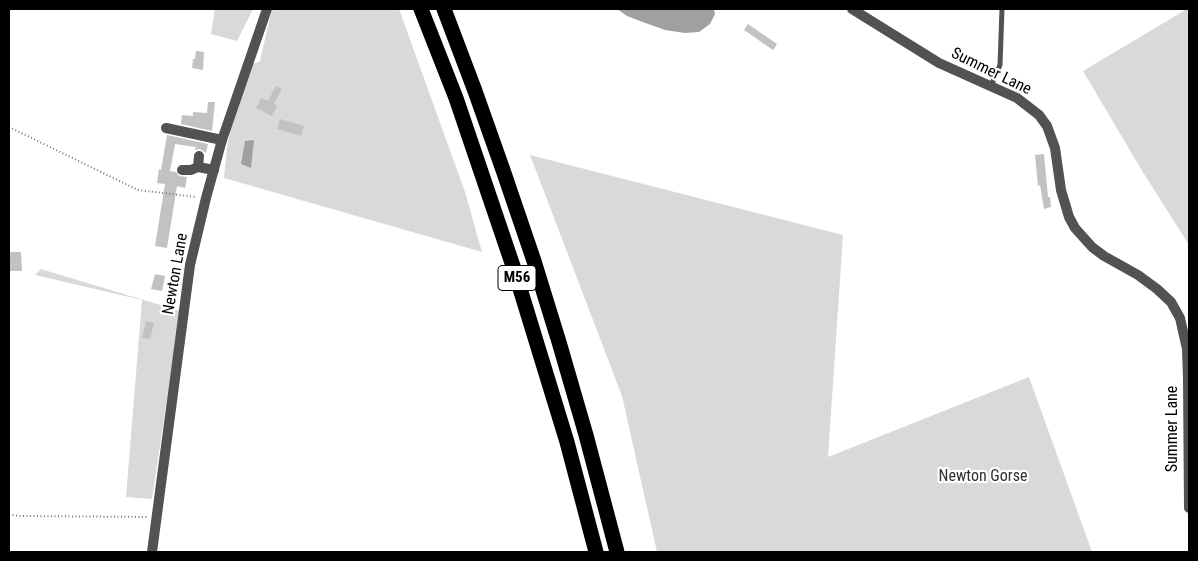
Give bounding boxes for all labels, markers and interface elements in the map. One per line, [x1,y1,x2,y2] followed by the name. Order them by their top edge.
[948,44,1034,100] street label: Summer Lane
[159,232,193,316] street label: Newton Lane
[498,266,536,290] road number: M56
[1163,386,1183,472] street label: Summer Lane
[938,467,1028,487] park label: Newton Gorse

